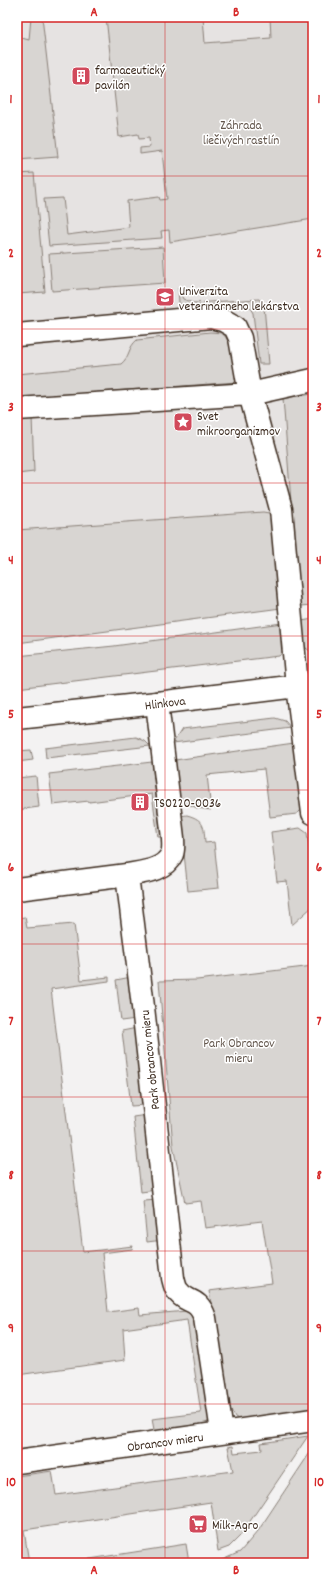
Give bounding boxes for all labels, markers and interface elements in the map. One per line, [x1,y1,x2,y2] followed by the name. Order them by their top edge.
[90,4,98,23] text: A
[233,4,239,23] text: B
[95,62,166,96] place label: farmaceutický pavilón
[70,65,92,87] building icon: farmaceutický pavilón
[10,91,13,110] text: 1
[318,91,321,110] text: 1
[203,117,279,151] park label: Záhrada liečivých rastlín
[8,245,14,264] text: 2
[316,245,322,264] text: 2
[179,283,300,317] place label: Univerzita veterinárneho lekárstva
[154,286,176,308] school or university icon: Univerzita veterinárneho lekárstva
[8,399,14,418] text: 3
[316,399,322,418] text: 3
[197,408,281,442] place label: Svet mikroorganizmov
[172,411,194,433] place icon: Svet mikroorganizmov
[8,552,14,571] text: 4
[316,552,322,571] text: 4
[144,692,188,716] street label: Hlinkova
[8,706,14,725] text: 5
[316,706,322,725] text: 5
[129,791,151,813] building icon: TS0220-0036
[154,795,221,814] place label: TS0220-0036
[8,859,15,878] text: 6
[316,859,323,878] text: 6
[137,1009,166,1111] street label: Park obrancov mieru
[9,1013,14,1032] text: 7
[317,1013,322,1032] text: 7
[203,1035,275,1069] park label: Park Obrancov mieru
[8,1167,14,1186] text: 8
[316,1167,322,1186] text: 8
[8,1320,14,1339] text: 9
[316,1320,322,1339] text: 9
[126,1429,205,1458] street label: Obrancov mieru
[6,1474,16,1493] text: 10
[314,1474,324,1493] text: 10
[187,1513,209,1535] supermarket icon: Milk-Agro
[212,1517,258,1536] place label: Milk-Agro
[90,1562,98,1580] text: A
[233,1562,239,1580] text: B

